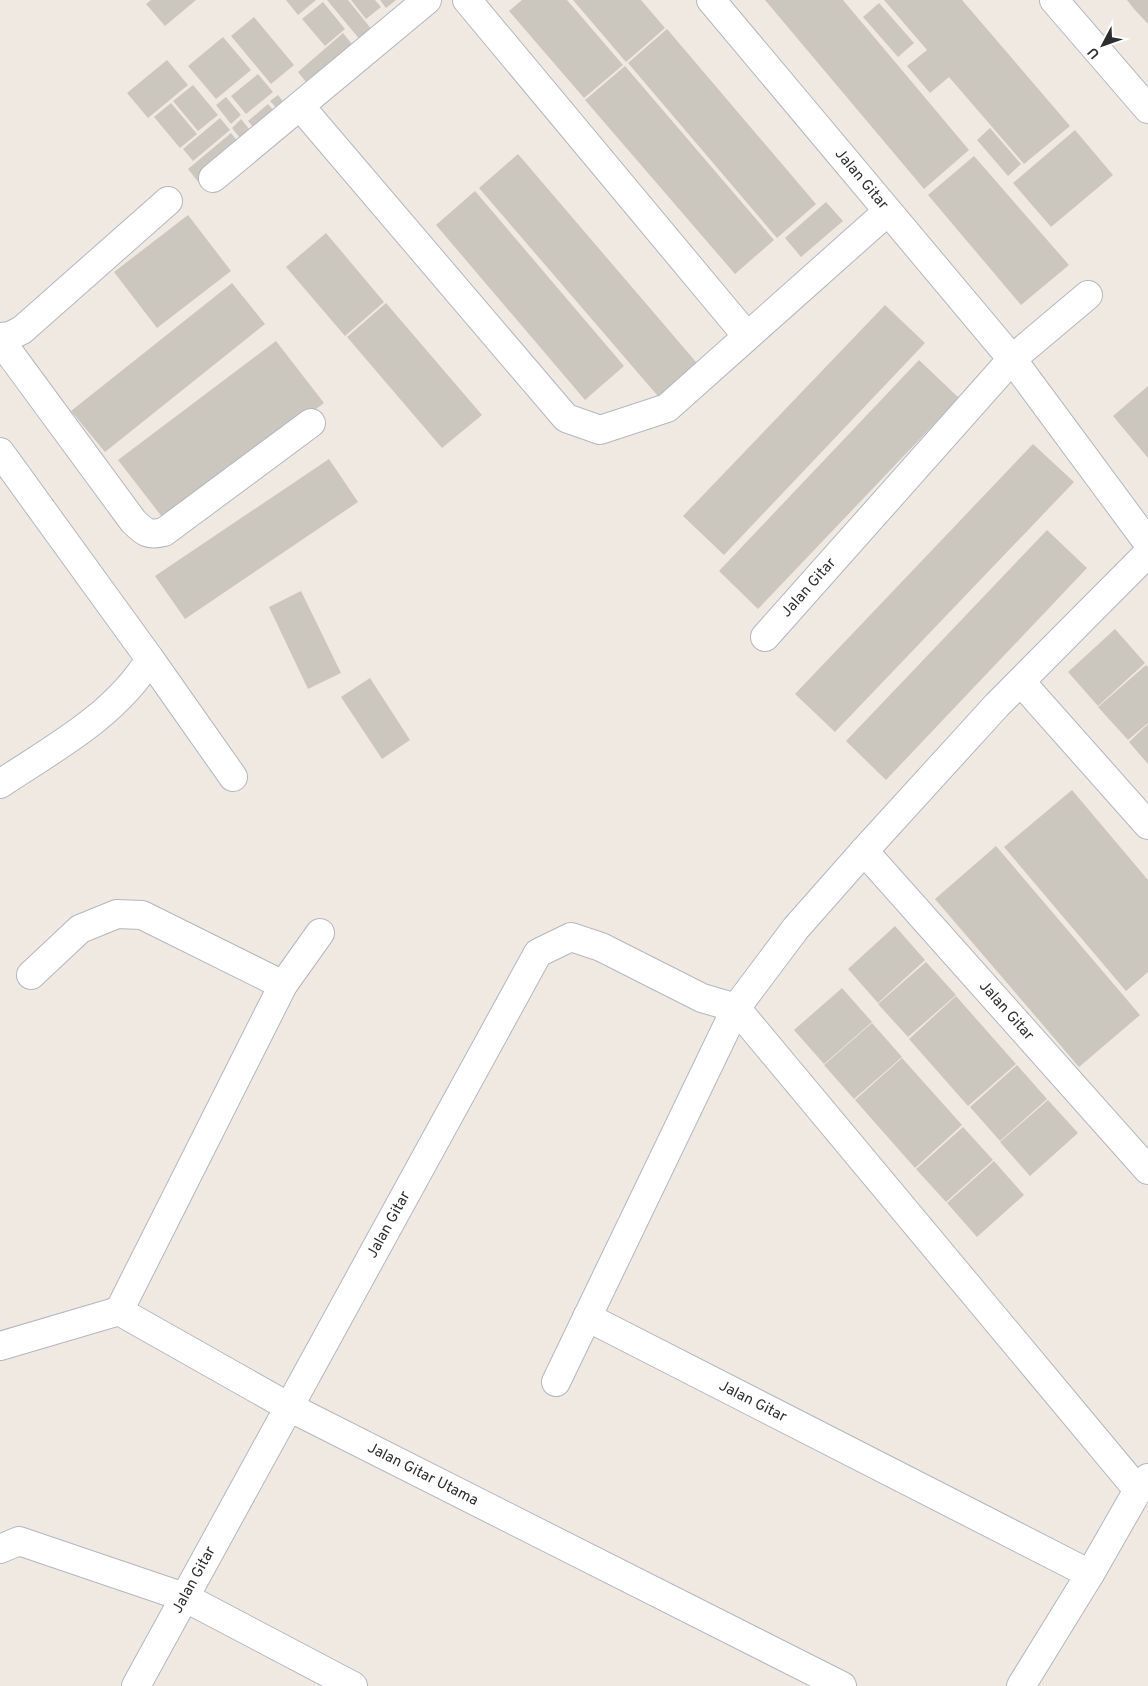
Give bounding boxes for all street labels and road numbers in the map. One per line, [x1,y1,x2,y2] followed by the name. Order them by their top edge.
[830,145,892,214] street label: Jalan Gitar
[777,554,841,622] street label: Jalan Gitar
[975,977,1038,1045] street label: Jalan Gitar
[363,1188,415,1262] street label: Jalan Gitar
[715,1376,790,1427] street label: Jalan Gitar
[364,1439,481,1510] street label: Jalan Gitar Utama
[168,1543,220,1617] street label: Jalan Gitar

